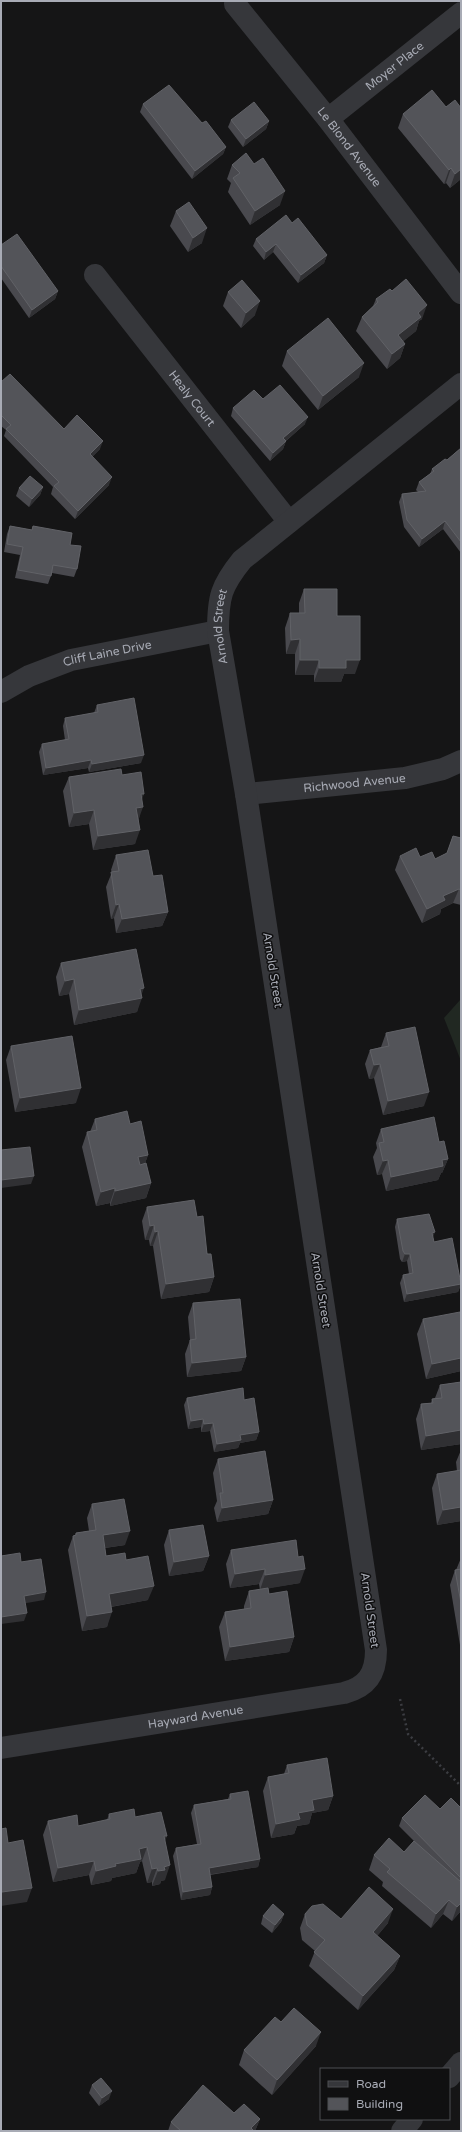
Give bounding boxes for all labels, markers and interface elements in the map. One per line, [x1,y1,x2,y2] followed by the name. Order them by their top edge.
[363,38,427,93] street label: Moyer Place
[314,104,384,190] street label: Le Blond Avenue
[166,368,218,429] street label: Healy Court
[211,586,231,665] street label: Arnold Street
[61,637,153,670] street label: Cliff Laine Drive
[303,771,407,795] street label: Richwood Avenue
[260,931,286,1009] street label: Arnold Street
[308,1251,334,1329] street label: Arnold Street
[358,1571,382,1649] street label: Arnold Street
[147,1702,244,1731] street label: Hayward Avenue
[320,2068,450,2120] legend
[356,2077,386,2091] text: Road
[356,2097,403,2111] text: Building

